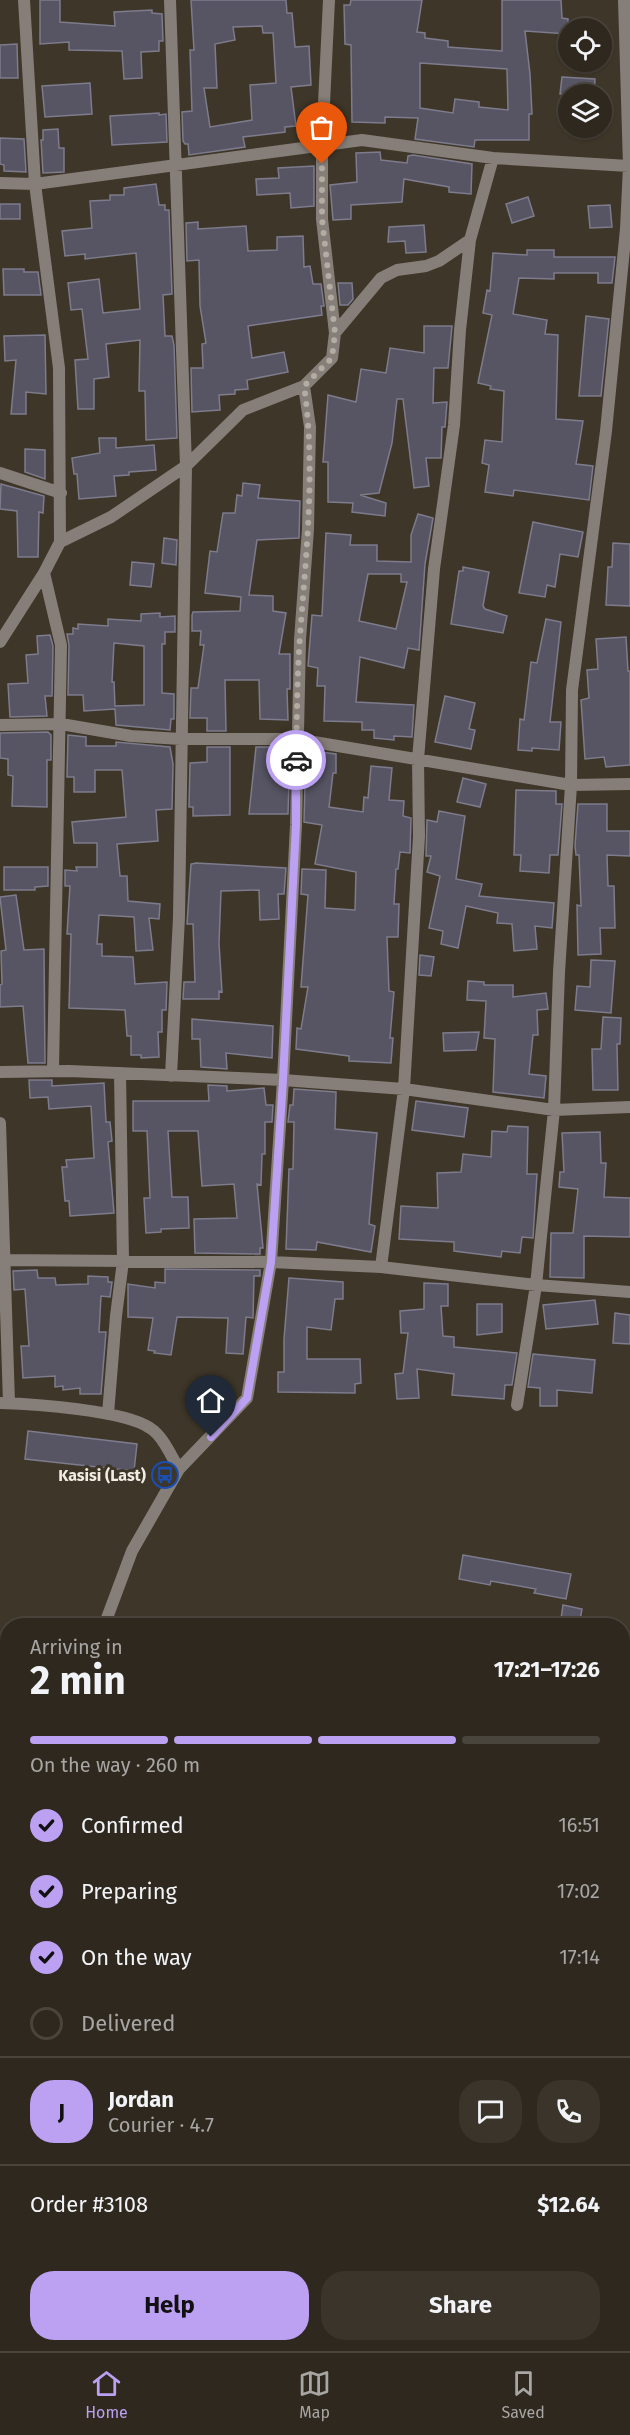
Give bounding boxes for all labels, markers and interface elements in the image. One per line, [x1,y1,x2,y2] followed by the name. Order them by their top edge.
[558,18,612,138] map controls
[558,18,612,72] button: locate
[558,84,612,138] button: layers
[296,102,347,164] pin
[305,111,338,144] icon: bag
[266,730,326,790] courier
[280,744,313,777] icon: car
[185,1375,236,1437] pin
[194,1384,227,1417] icon: home
[150,1460,180,1490] bus stop icon: Kasisi (Last)
[58,1466,146,1485] place label: Kasisi (Last)
[30,1635,123,1659] text: Arriving in
[494,1656,600,1683] text: 17:21–17:26
[30,1658,126,1704] text: 2 min
[30,1753,200,1777] text: On the way · 260 m
[30,1809,63,1842] icon: check
[81,1812,184,1839] text: Confirmed
[558,1813,600,1837] text: 16:51
[30,1875,63,1908] icon: check
[81,1878,177,1905] text: Preparing
[557,1879,600,1903] text: 17:02
[30,1941,63,1974] icon: check
[81,1944,192,1971] text: On the way
[559,1945,600,1969] text: 17:14
[81,2010,176,2037] text: Delivered
[459,2080,522,2143] button: chat
[537,2080,600,2143] button: phone
[108,2086,174,2113] text: Jordan
[58,2098,65,2125] text: J
[108,2113,214,2137] text: Courier · 4.7
[30,2191,148,2218] text: Order #3108
[537,2191,600,2218] text: $12.64
[30,2271,309,2340] button: Help
[321,2271,600,2340] button: Share
[85,2367,128,2422] tab: Home
[298,2367,331,2422] tab: Map
[502,2367,545,2422] tab: Saved

